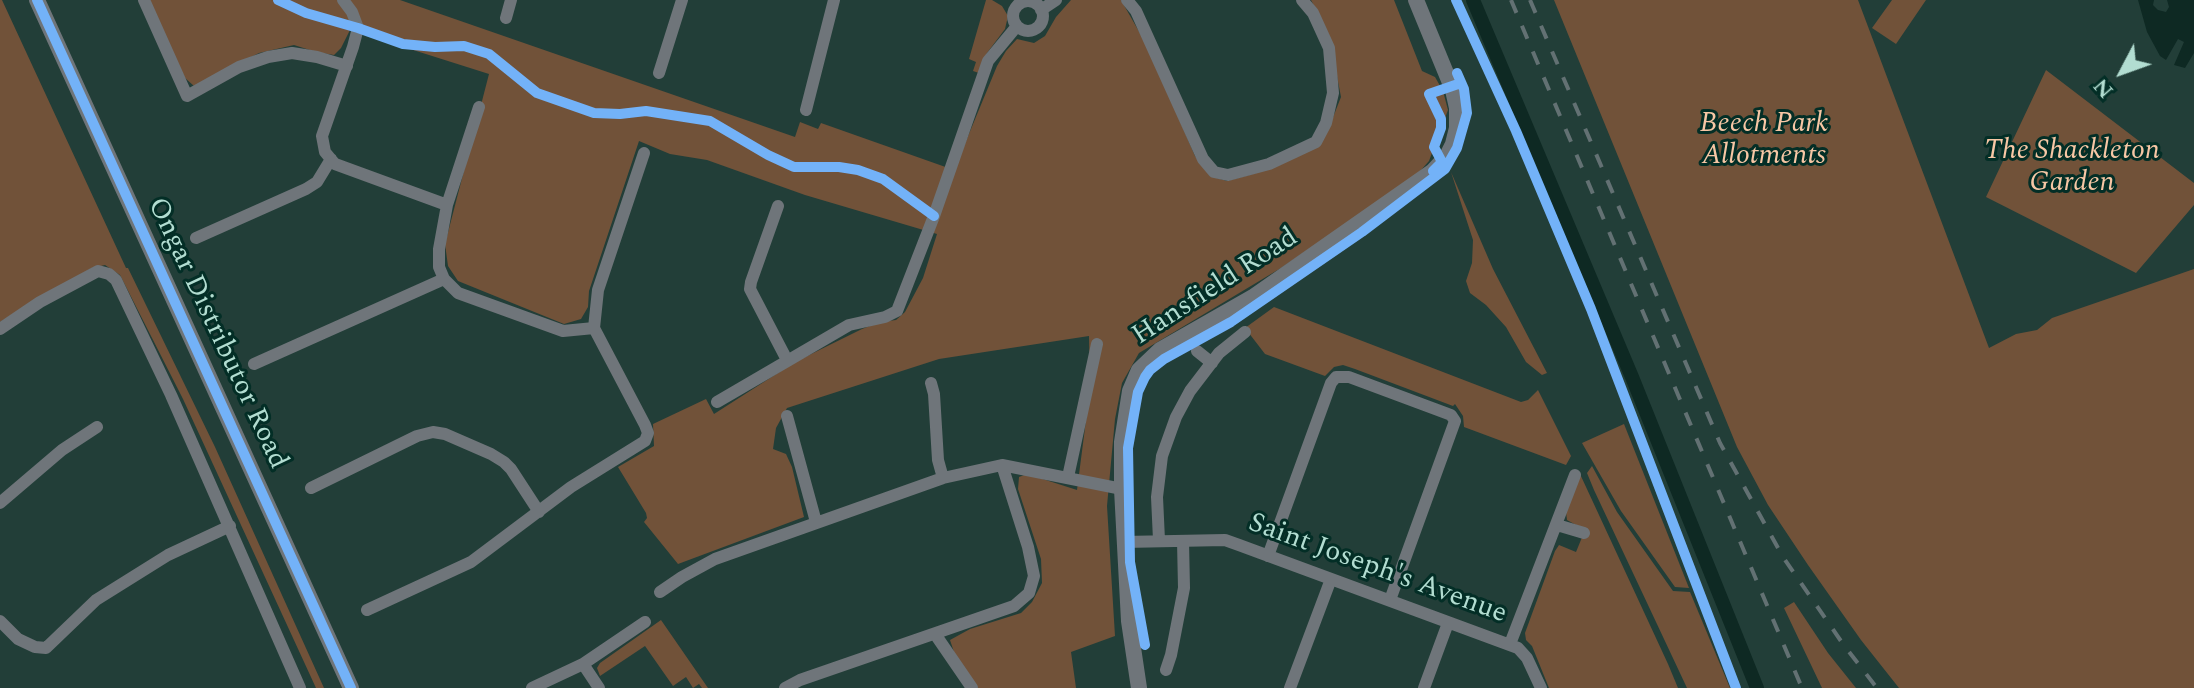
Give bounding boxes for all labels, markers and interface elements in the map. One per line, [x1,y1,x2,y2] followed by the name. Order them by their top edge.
[2082,32,2162,112] north arrow
[2085,70,2122,106] text: N
[1700,109,1828,175] park label: Beech Park Allotments
[1984,136,2160,202] park label: The Shackleton Garden
[138,193,294,475] street label: Ongar Distributor Road
[1127,222,1305,354] street label: Hansfield Road
[1243,508,1511,632] street label: Saint Joseph's Avenue

